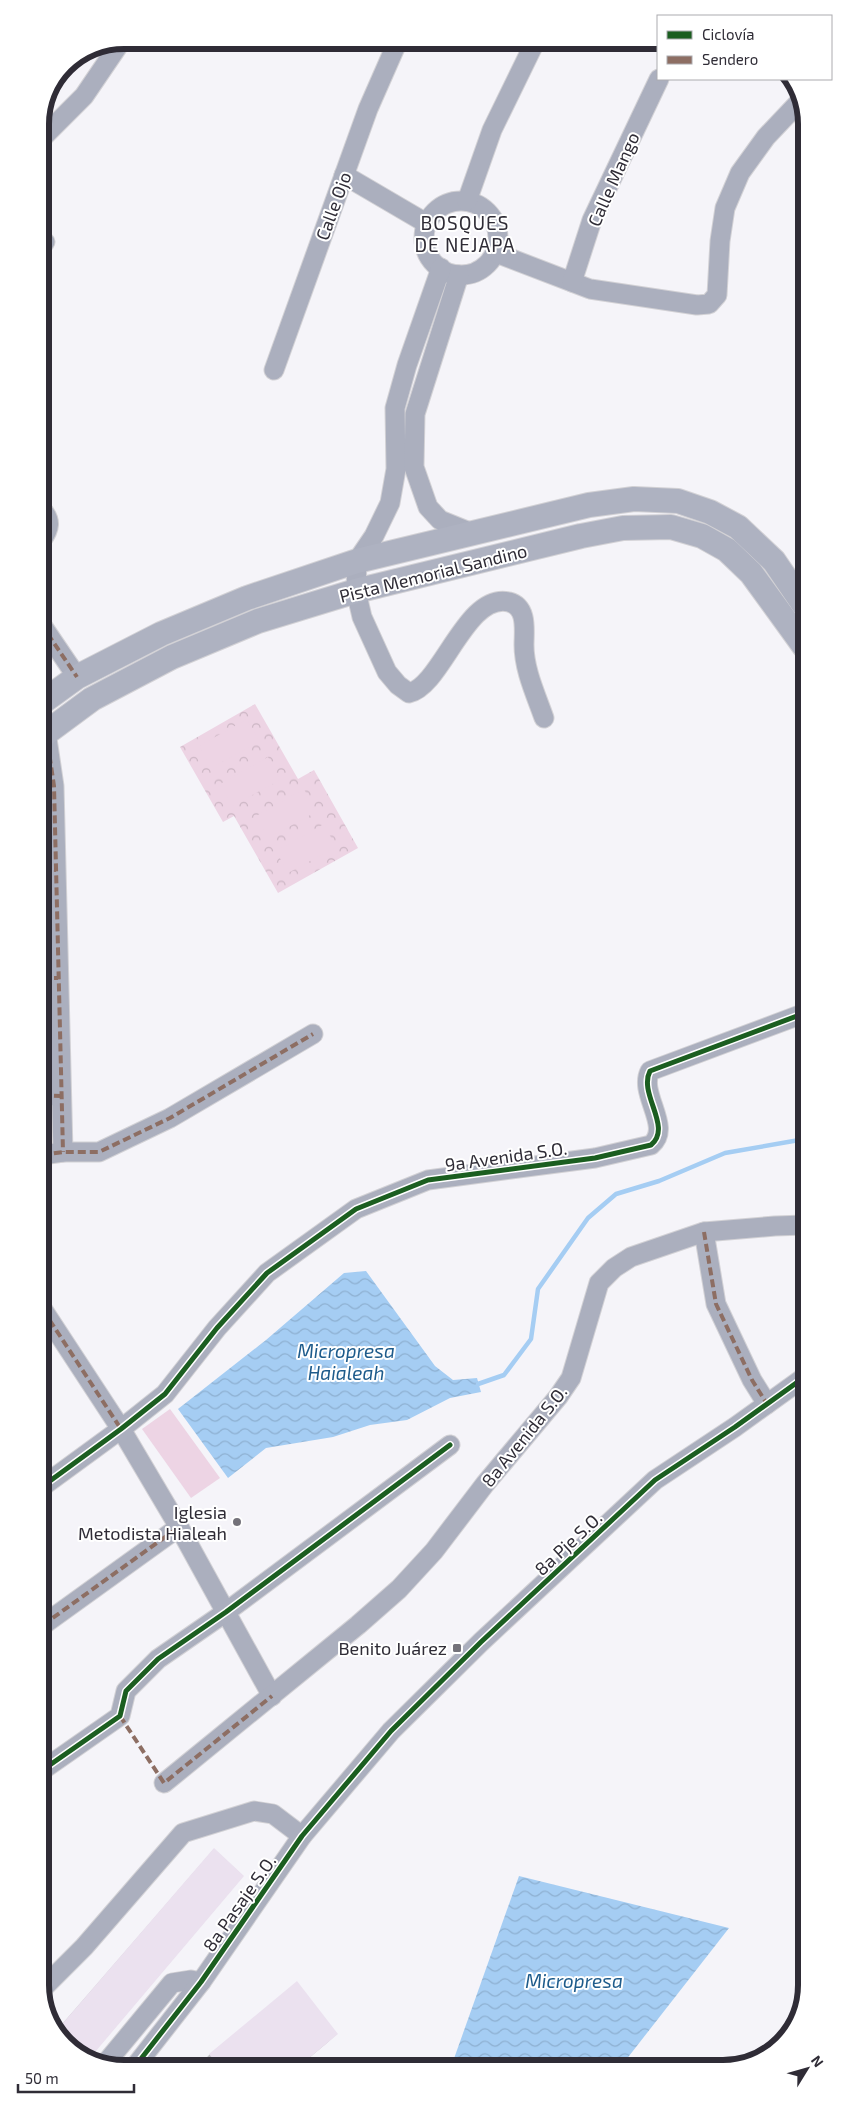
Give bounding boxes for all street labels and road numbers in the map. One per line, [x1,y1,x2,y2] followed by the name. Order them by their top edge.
[582,128,644,230] street label: Calle Mango
[310,169,356,243] street label: Calle Ojo
[337,539,529,607] street label: Pista Memorial Sandino
[444,1137,568,1175] street label: 9a Avenida S.O.
[477,1381,571,1491] street label: 8a Avenida S.O.
[530,1506,606,1580] street label: 8a Pje S.O.
[198,1851,280,1955] street label: 8a Pasaje S.O.

